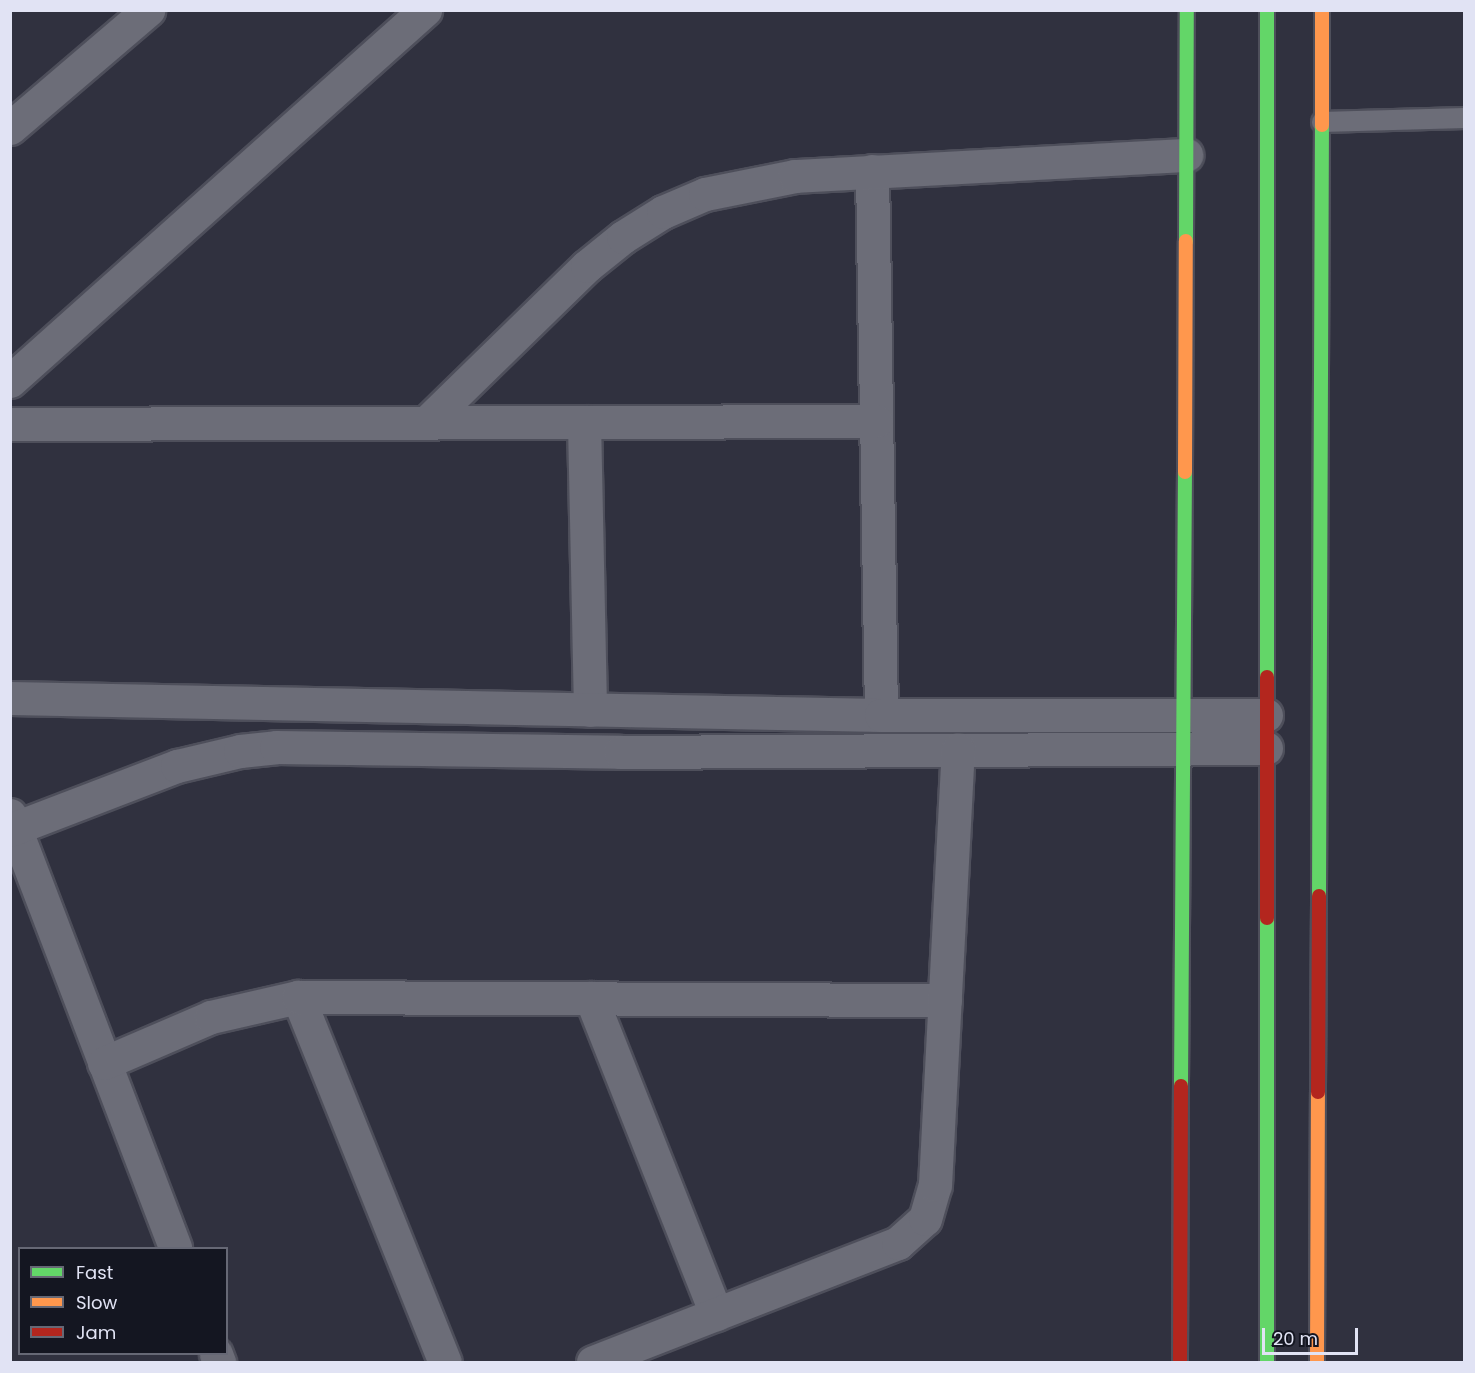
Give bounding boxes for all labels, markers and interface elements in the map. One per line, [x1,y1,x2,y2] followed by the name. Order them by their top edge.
[18,1247,228,1355] legend
[76,1260,113,1285] text: Fast
[76,1290,117,1315] text: Slow
[1265,1316,1361,1354] scale bar
[76,1320,116,1345] text: Jam
[1273,1326,1318,1351] text: 20 m

